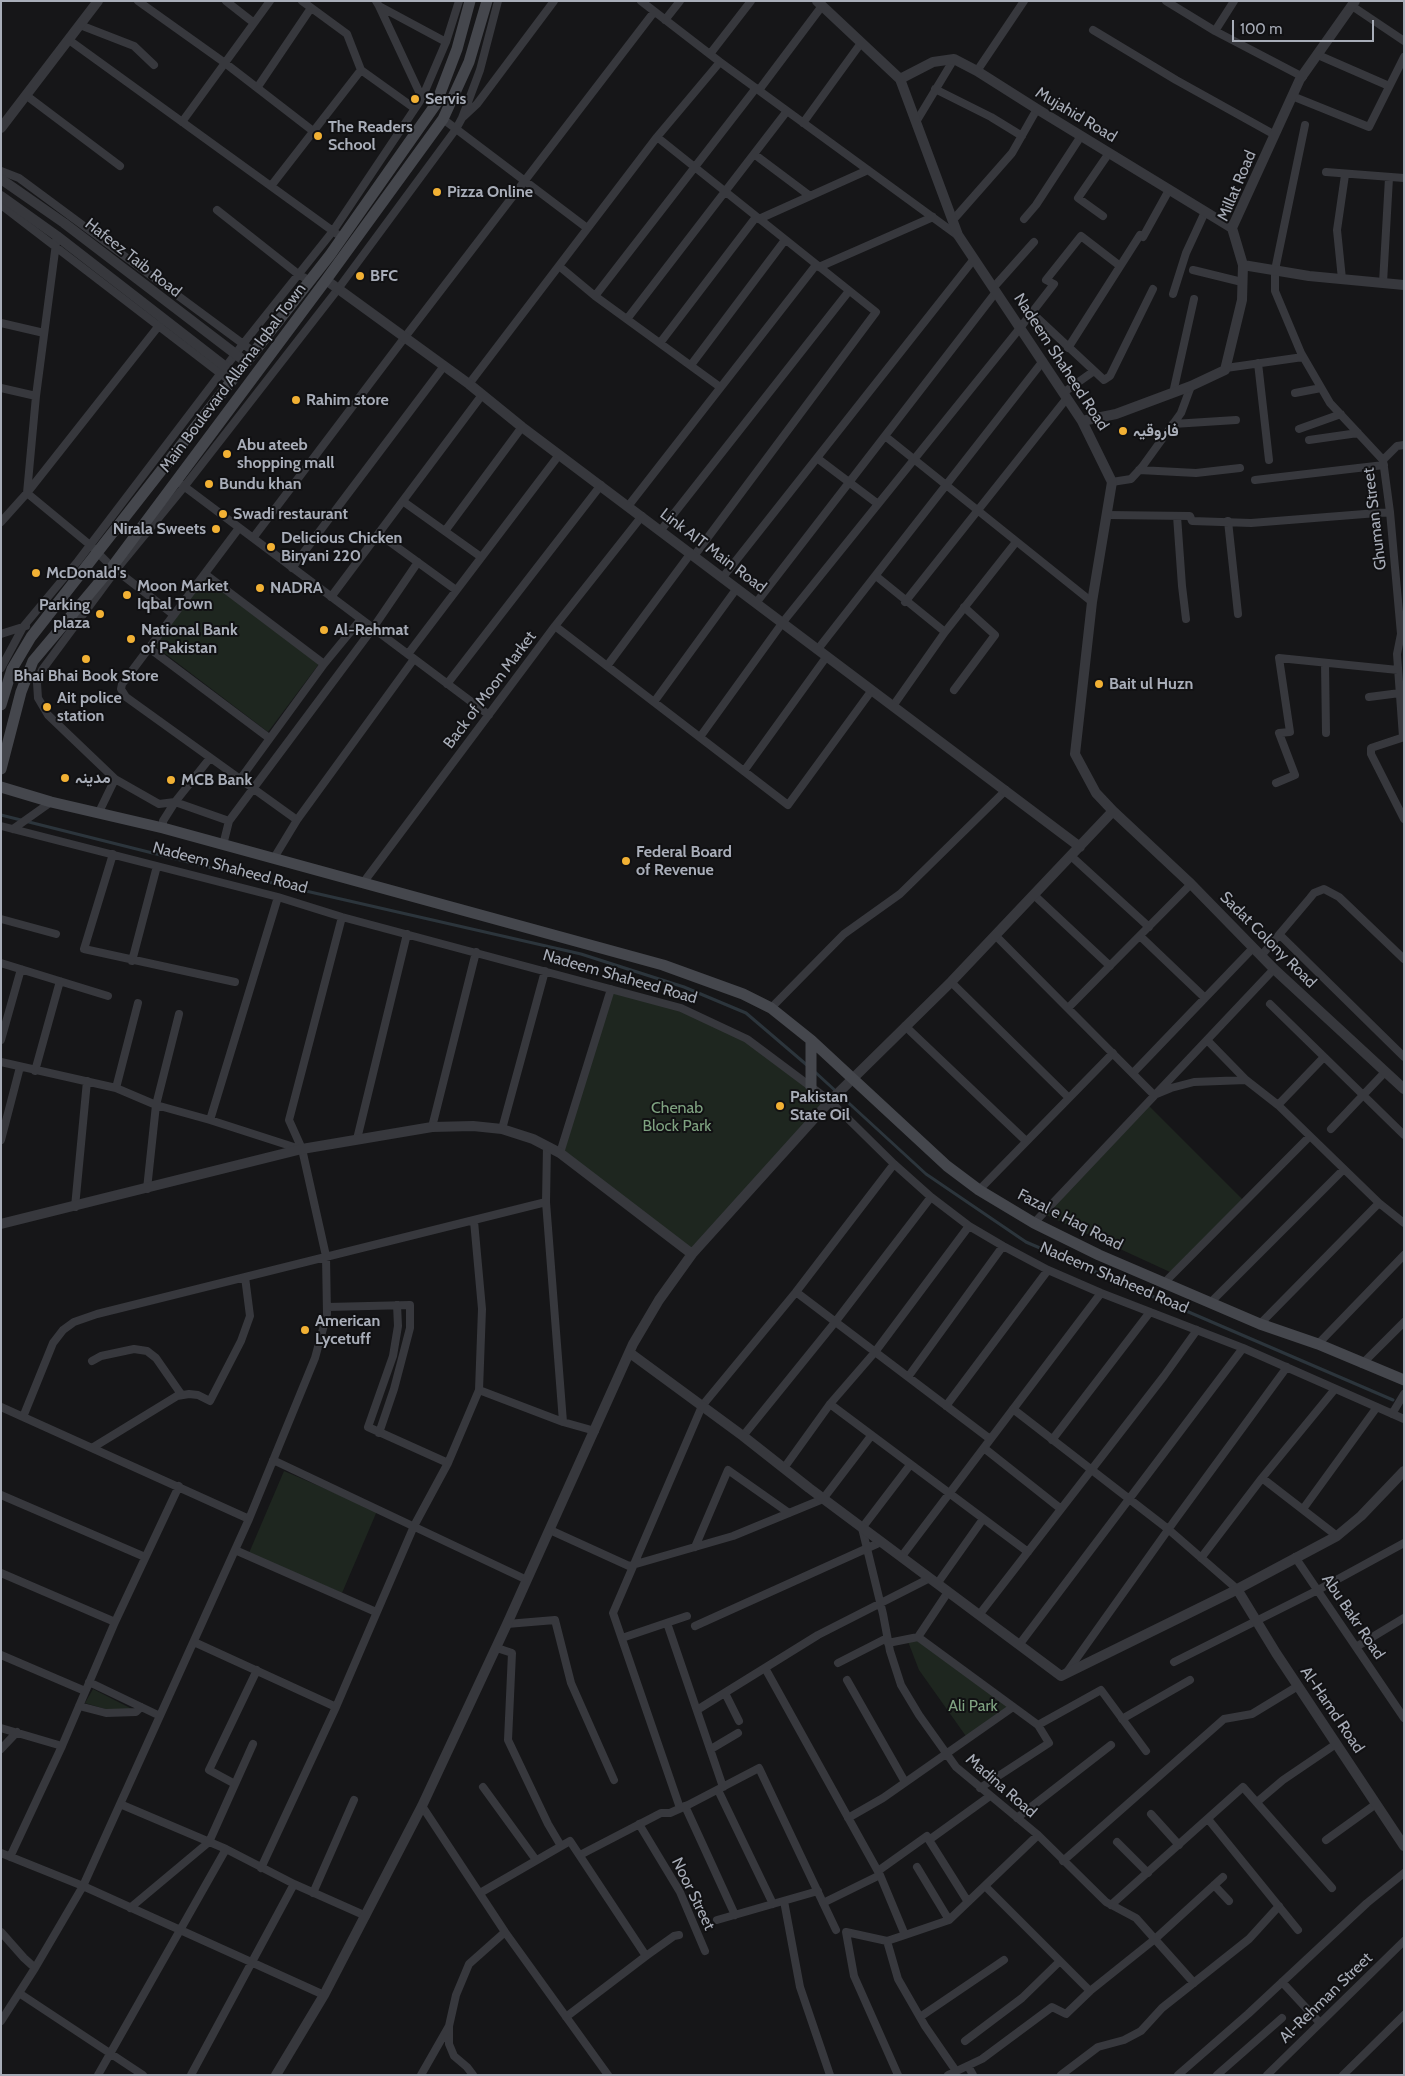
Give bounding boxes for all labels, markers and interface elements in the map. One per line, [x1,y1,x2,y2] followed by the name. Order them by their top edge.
[1235,10,1378,42] scale bar
[1240,20,1282,38] text: 100 m
[1032,83,1120,147] street label: Mujahid Road
[425,89,466,109] place label: Servis
[409,93,421,105] marker: Servis
[328,117,413,155] place label: The Readers School
[312,130,324,142] marker: The Readers School
[1214,148,1260,224] street label: Millat Road
[447,182,533,202] place label: Pizza Online
[431,186,443,198] marker: Pizza Online
[81,214,185,302] street label: Hafeez Taib Road
[370,266,398,286] place label: BFC
[354,270,366,282] marker: BFC
[156,280,310,476] street label: Main Boulevard Allama Iqbal Town
[1010,290,1112,434] street label: Nadeem Shaheed Road
[306,390,389,410] place label: Rahim store
[290,394,302,406] marker: Rahim store
[1133,421,1179,441] place label: فاروقیہ
[1117,425,1129,437] marker: فاروقیہ
[237,435,335,473] place label: Abu ateeb shopping mall
[221,448,233,460] marker: Abu ateeb shopping mall
[1359,467,1391,571] street label: Ghuman Street
[219,474,302,494] place label: Bundu khan
[203,478,215,490] marker: Bundu khan
[233,504,348,524] place label: Swadi restaurant
[656,505,770,597] street label: Link AIT Main Road
[217,508,229,520] marker: Swadi restaurant
[113,519,206,539] place label: Nirala Sweets
[210,523,222,535] marker: Nirala Sweets
[281,528,402,566] place label: Delicious Chicken Biryani 220
[265,541,277,553] marker: Delicious Chicken Biryani 220
[46,563,126,583] place label: McDonald's
[30,567,42,579] marker: McDonald's
[137,576,228,614] place label: Moon Market Iqbal Town
[270,578,323,598] place label: NADRA
[254,582,266,594] marker: NADRA
[121,589,133,601] marker: Moon Market Iqbal Town
[39,595,90,633] place label: Parking plaza
[94,608,106,620] marker: Parking plaza
[141,620,238,658] place label: National Bank of Pakistan
[334,620,409,640] place label: Al-Rehmat
[318,624,330,636] marker: Al-Rehmat
[440,628,540,752] street label: Back of Moon Market
[125,633,137,645] marker: National Bank of Pakistan
[80,653,92,665] marker: Bhai Bhai Book Store
[14,666,158,686] place label: Bhai Bhai Book Store
[1109,674,1193,694] place label: Bait ul Huzn
[1093,678,1105,690] marker: Bait ul Huzn
[57,688,122,726] place label: Ait police station
[41,701,53,713] marker: Ait police station
[75,768,111,788] place label: مدینہ
[181,770,252,790] place label: MCB Bank
[59,772,71,784] marker: مدینہ
[165,774,177,786] marker: MCB Bank
[150,838,310,898] street label: Nadeem Shaheed Road
[636,842,732,880] place label: Federal Board of Revenue
[620,855,632,867] marker: Federal Board of Revenue
[1216,888,1320,992] street label: Sadat Colony Road
[541,946,699,1008] street label: Nadeem Shaheed Road
[790,1087,850,1125] place label: Pakistan State Oil
[643,1098,711,1136] park label: Chenab Block Park
[774,1100,786,1112] marker: Pakistan State Oil
[1014,1185,1126,1255] street label: Fazal e Haq Road
[1037,1238,1191,1318] street label: Nadeem Shaheed Road
[315,1311,380,1349] place label: American Lycetuff
[299,1324,311,1336] marker: American Lycetuff
[1318,1571,1388,1663] street label: Abu Bakr Road
[1296,1663,1368,1757] street label: Al-Hamd Road
[948,1696,998,1716] park label: Ali Park
[962,1750,1040,1822] street label: Madina Road
[667,1855,719,1933] street label: Noor Street
[1275,1949,1377,2047] street label: Al-Rehman Street

